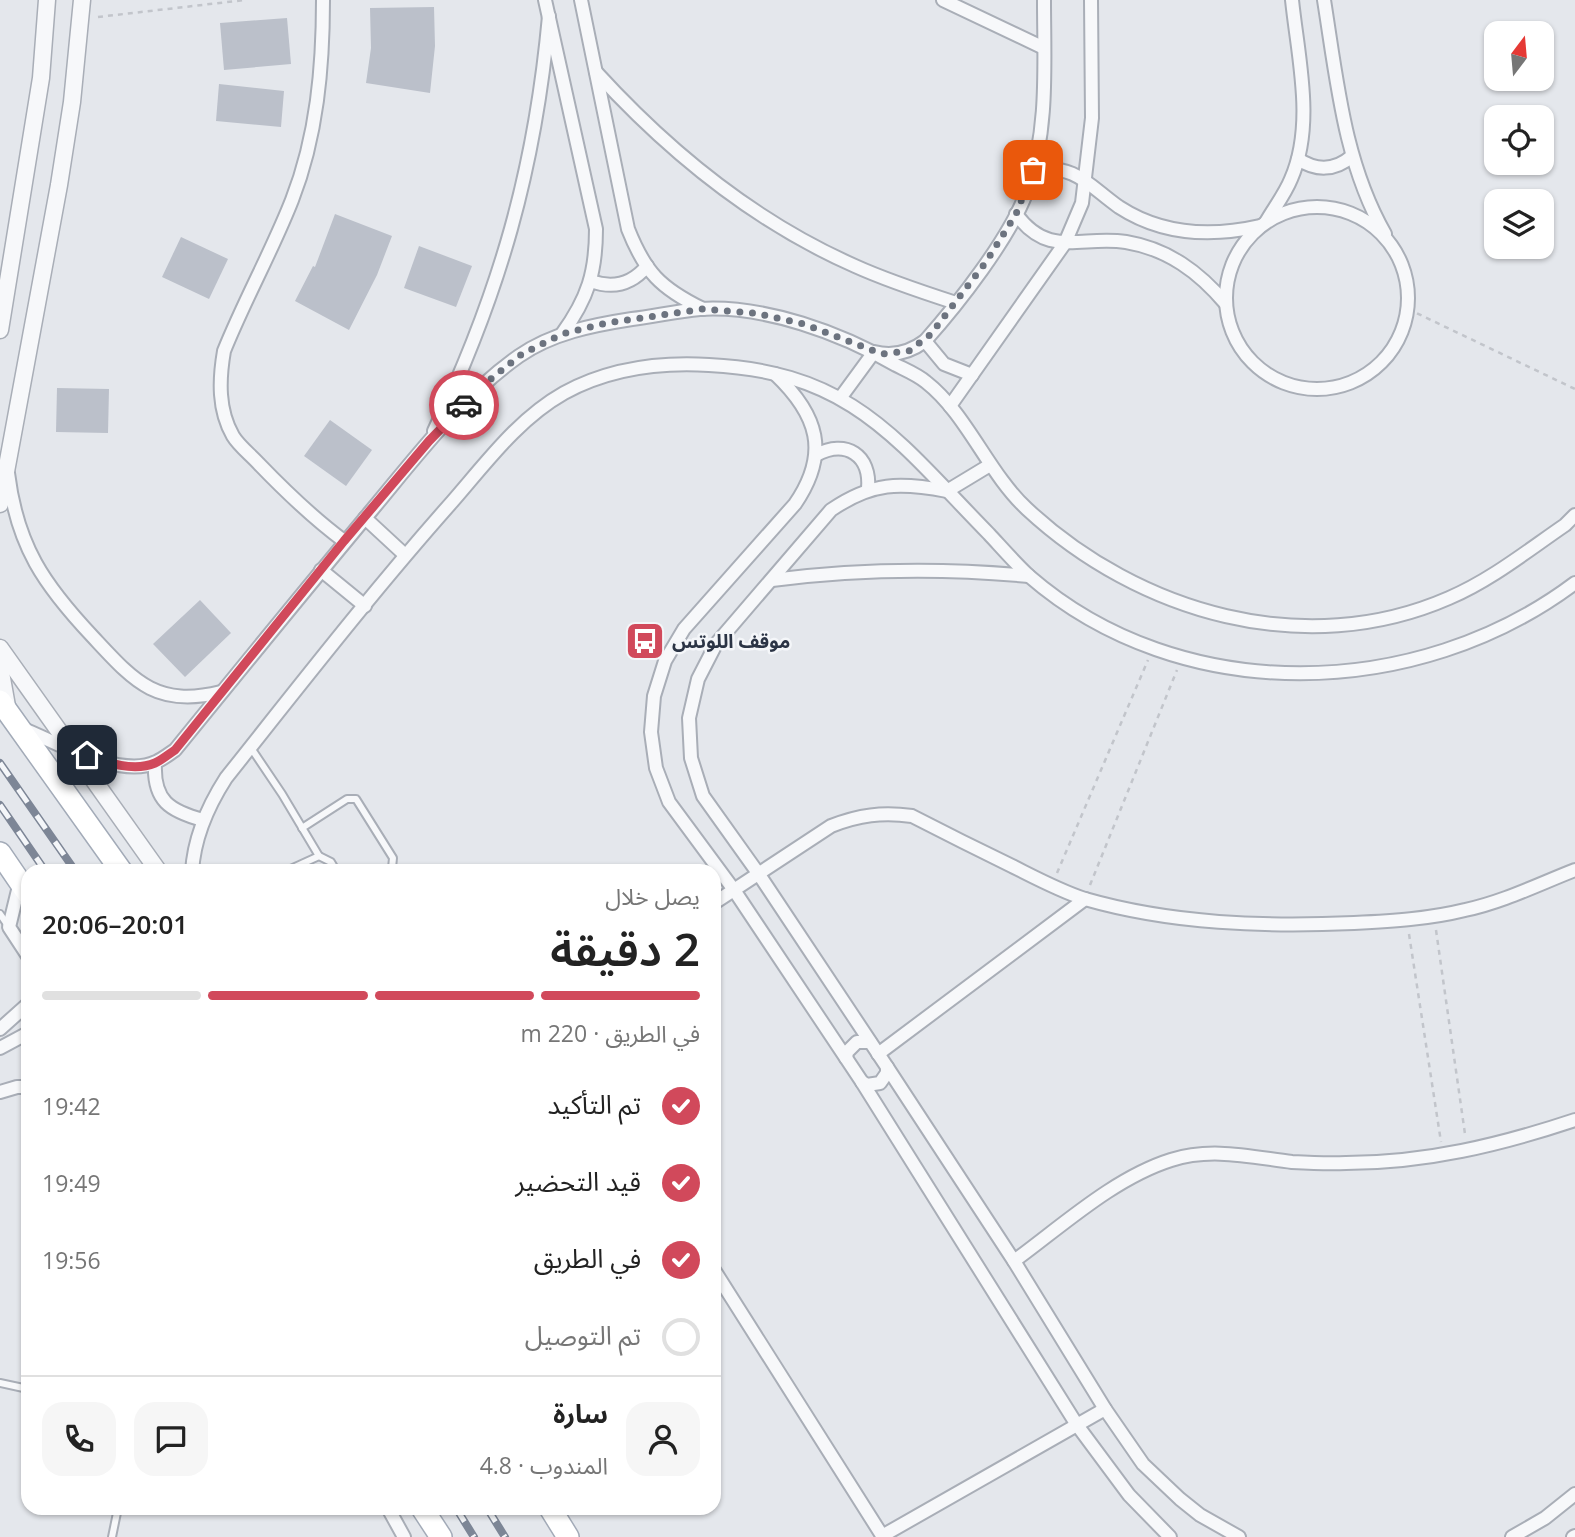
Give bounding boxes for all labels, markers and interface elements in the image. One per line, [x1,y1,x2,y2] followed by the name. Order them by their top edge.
[1484,21,1554,91] north arrow
[1484,21,1554,259] map controls
[1484,105,1554,175] button: locate
[1003,140,1063,200] pin
[1014,151,1052,189] icon: bag
[1484,189,1554,259] button: layers
[429,370,499,440] courier
[445,386,483,424] icon: car
[624,620,666,662] bus stop icon: موقف اللوتس
[672,628,790,654] place label: موقف اللوتس
[57,725,117,785] pin
[68,736,106,774] icon: home
[605,880,700,912] text: يصل خلال
[42,906,188,942] text: 20:01–20:06
[550,917,700,979] text: 2 دقيقة
[520,1017,700,1049] text: في الطريق · 220 m
[547,1086,641,1122] text: تم التأكيد
[662,1087,700,1125] icon: check
[42,1090,101,1122] text: 19:42
[515,1163,641,1199] text: قيد التحضير
[662,1164,700,1202] icon: check
[42,1167,101,1199] text: 19:49
[534,1240,641,1276] text: في الطريق
[662,1241,700,1279] icon: check
[42,1244,101,1276] text: 19:56
[525,1317,641,1353] text: تم التوصيل
[553,1395,608,1431] text: سارة
[42,1402,116,1476] button: phone
[134,1402,208,1476] button: chat
[626,1402,700,1476] button: person
[480,1449,608,1481] text: المندوب · 4.8

